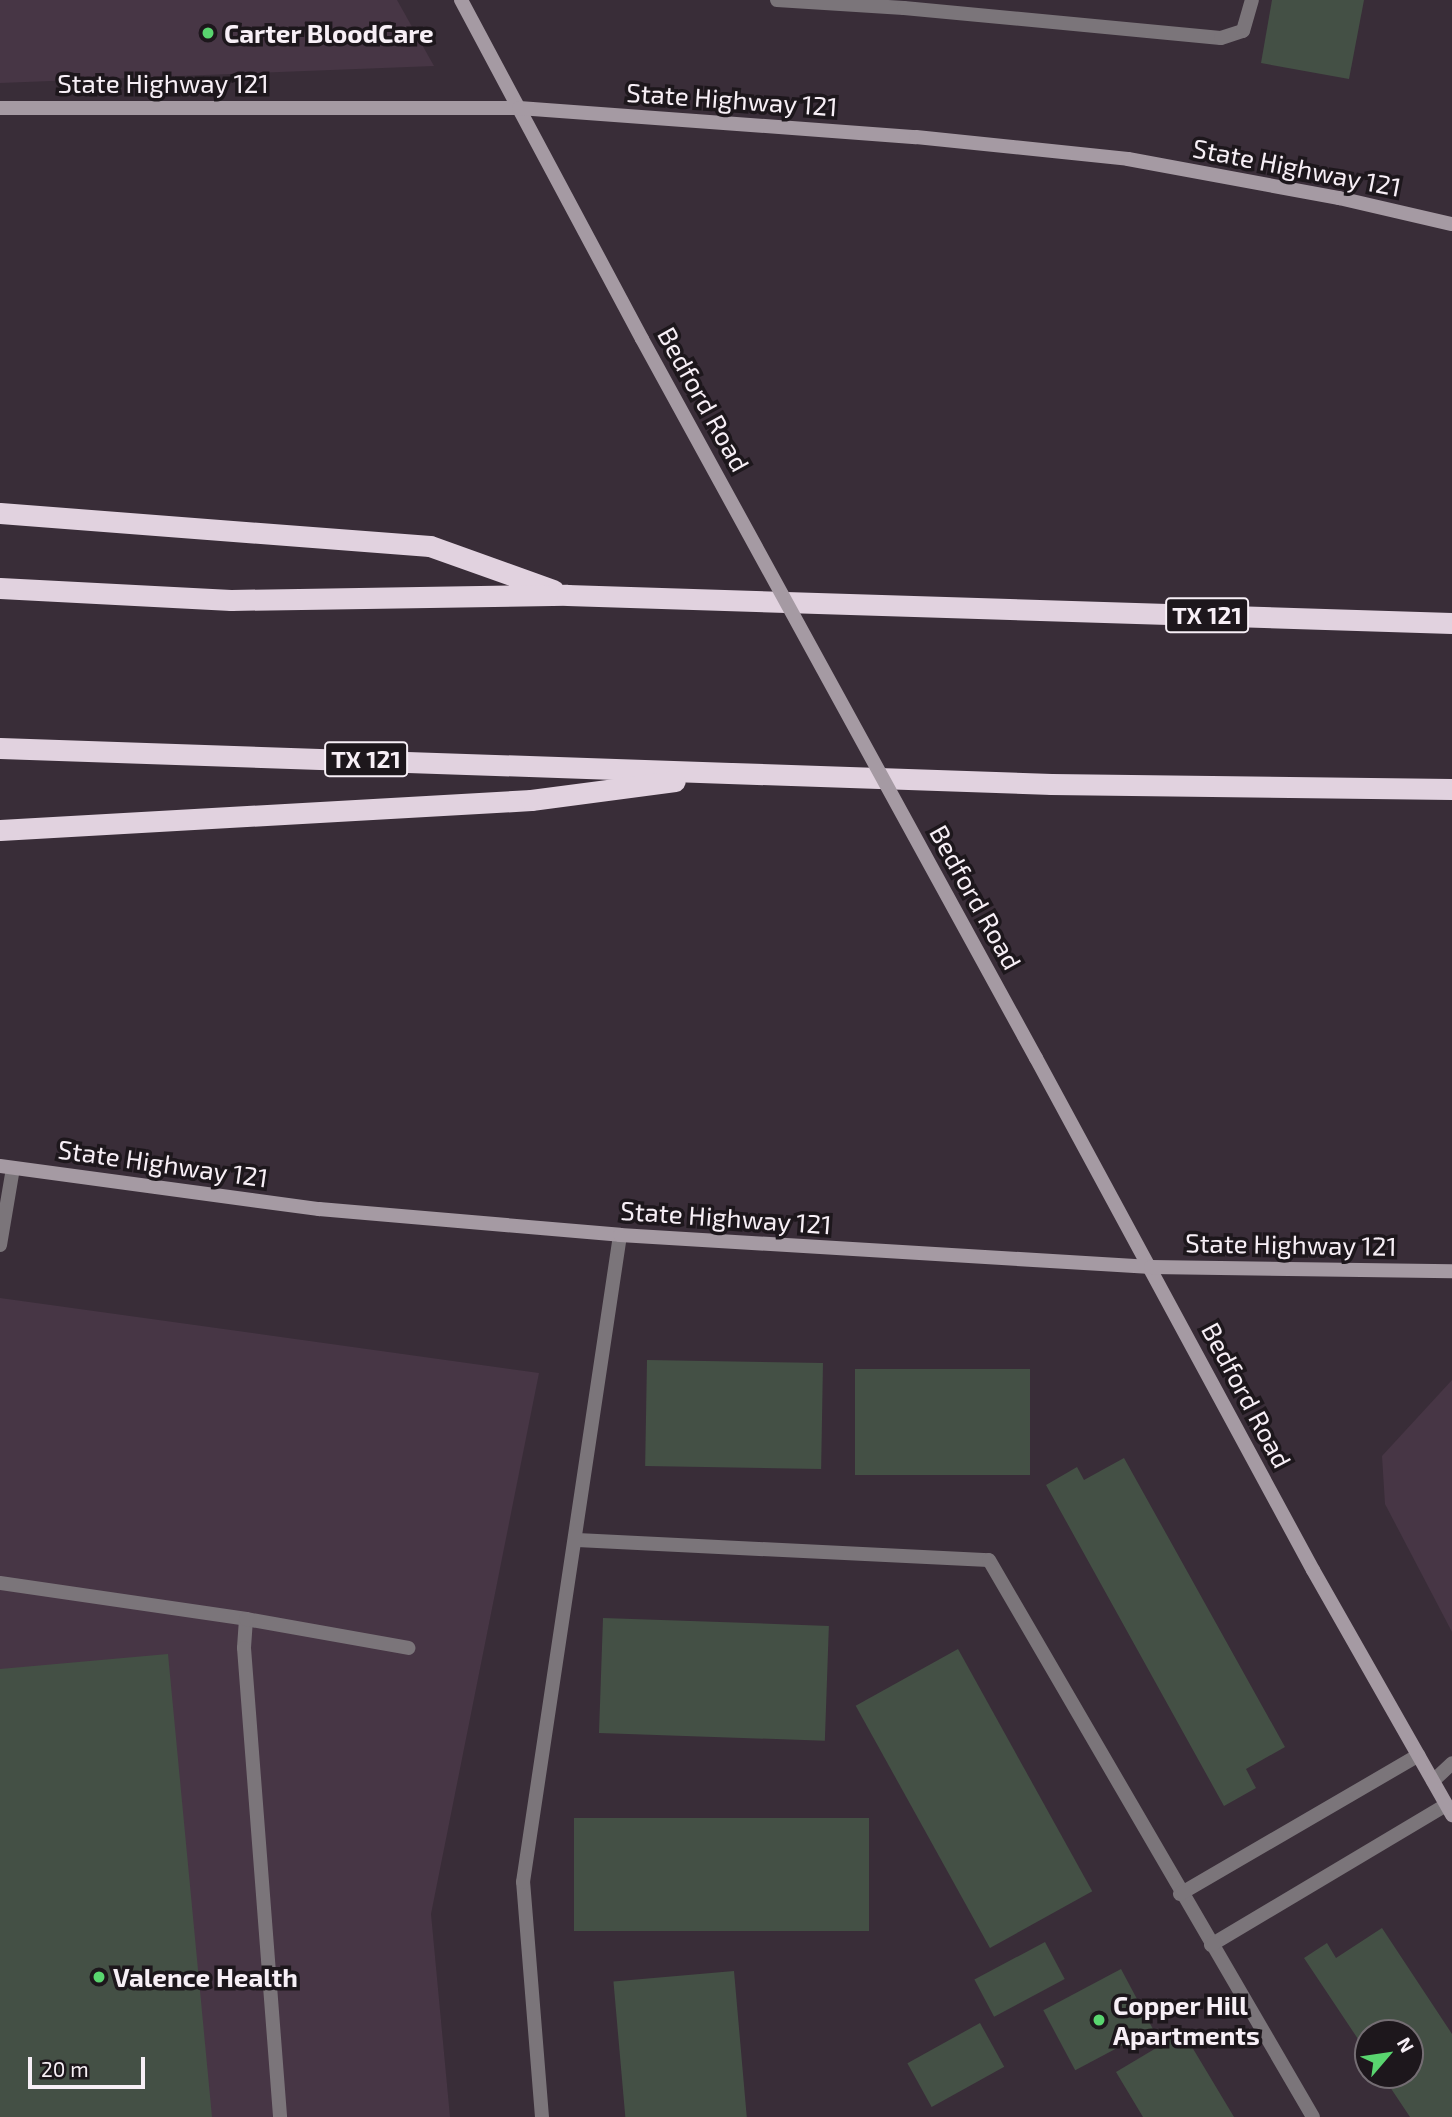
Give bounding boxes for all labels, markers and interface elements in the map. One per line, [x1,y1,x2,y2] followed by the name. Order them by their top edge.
[224,17,434,49] place label: Carter BloodCare
[198,23,218,43] marker: Carter BloodCare
[57,67,269,99] street label: State Highway 121
[625,76,839,122] street label: State Highway 121
[1190,131,1404,203] street label: State Highway 121
[652,321,756,477] street label: Bedford Road
[1165,594,1249,636] road number: TX 121
[324,738,408,780] road number: TX 121
[924,819,1028,975] street label: Bedford Road
[56,1133,270,1193] street label: State Highway 121
[619,1194,833,1240] street label: State Highway 121
[1185,1227,1397,1261] street label: State Highway 121
[1196,1317,1298,1473] street label: Bedford Road
[113,1961,298,1993] place label: Valence Health
[91,1969,107,1985] marker: Valence Health
[1113,1989,1260,2050] place label: Copper Hill Apartments
[1091,2012,1107,2028] marker: Copper Hill Apartments
[1354,2019,1424,2089] north arrow
[1393,2033,1419,2056] text: N
[32,2044,149,2088] scale bar
[41,2056,89,2081] text: 20 m

